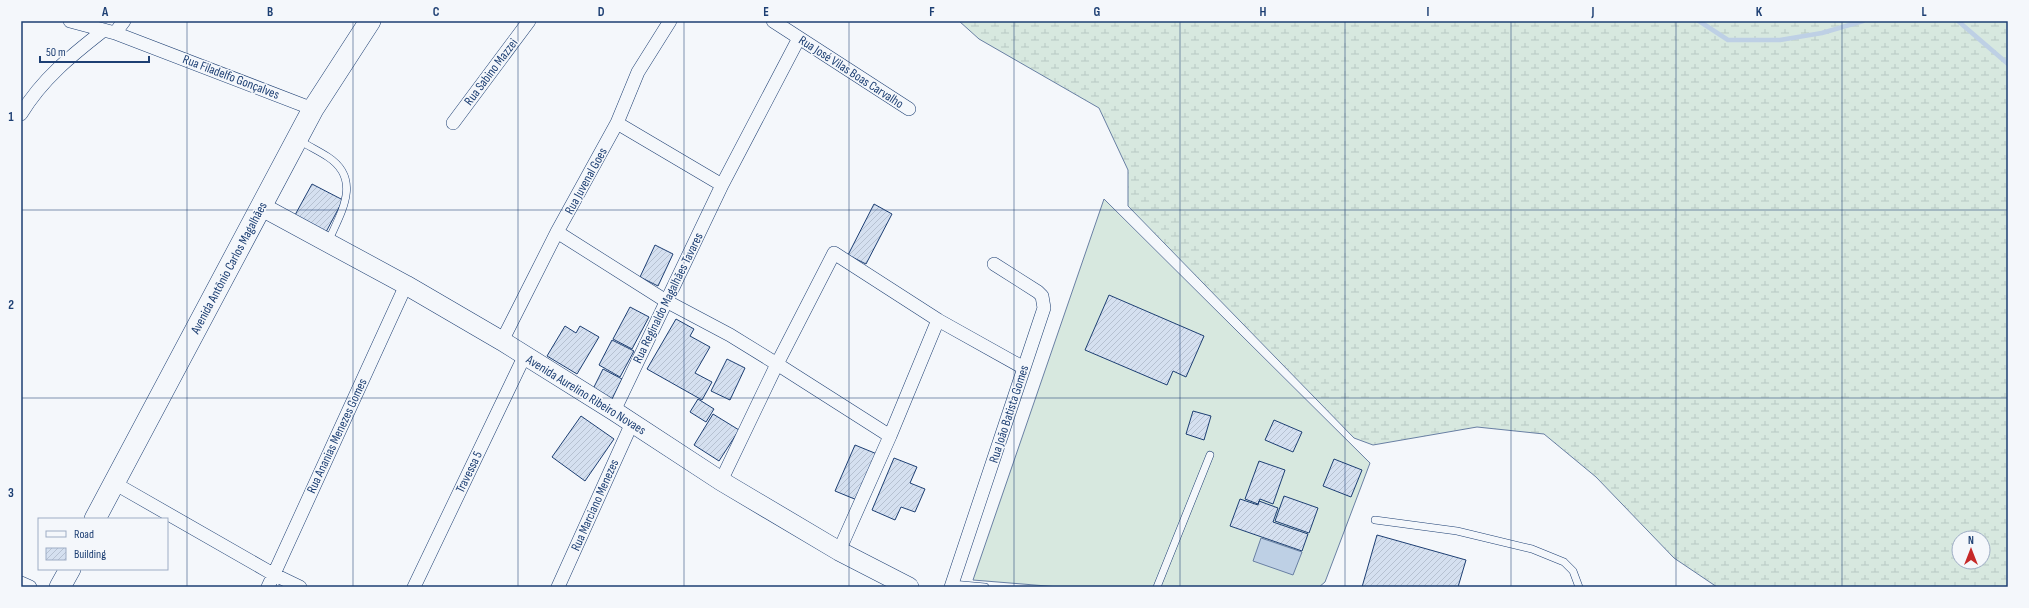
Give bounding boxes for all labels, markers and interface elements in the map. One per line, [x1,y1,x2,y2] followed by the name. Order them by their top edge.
[101,4,109,20] text: A
[267,4,273,20] text: B
[433,4,440,20] text: C
[598,4,605,20] text: D
[763,4,769,20] text: E
[929,4,935,20] text: F
[1094,4,1101,20] text: G
[1260,4,1267,20] text: H
[1427,4,1430,20] text: I
[1591,4,1595,20] text: J
[1756,4,1763,20] text: K
[1921,4,1927,20] text: L
[795,32,907,112] street label: Rua José Vilas Boas Carvalho
[461,35,521,109] street label: Rua Sabino Mazzei
[40,38,149,64] scale bar
[46,45,66,60] text: 50 m
[180,51,282,103] street label: Rua Filadelfo Gonçalves
[8,109,14,125] text: 1
[561,145,611,217] street label: Rua Juvenal Goes
[187,199,271,338] street label: Avenida Antônio Carlos Magalhães
[629,230,707,366] street label: Rua Reginaldo Magalhães Tavares
[8,297,14,313] text: 2
[522,351,649,439] street label: Avenida Aurelino Ribeiro Novaes
[986,363,1032,465] street label: Rua João Batista Gomes
[303,376,371,496] street label: Rua Ananias Menezes Gomes
[452,449,486,495] street label: Travessa 5
[568,456,622,553] street label: Rua Marciano Menezes
[8,485,14,501] text: 3
[38,518,168,570] legend
[74,527,94,542] text: Road
[1951,530,1991,570] north arrow
[1968,534,1974,547] text: N
[74,547,106,562] text: Building

